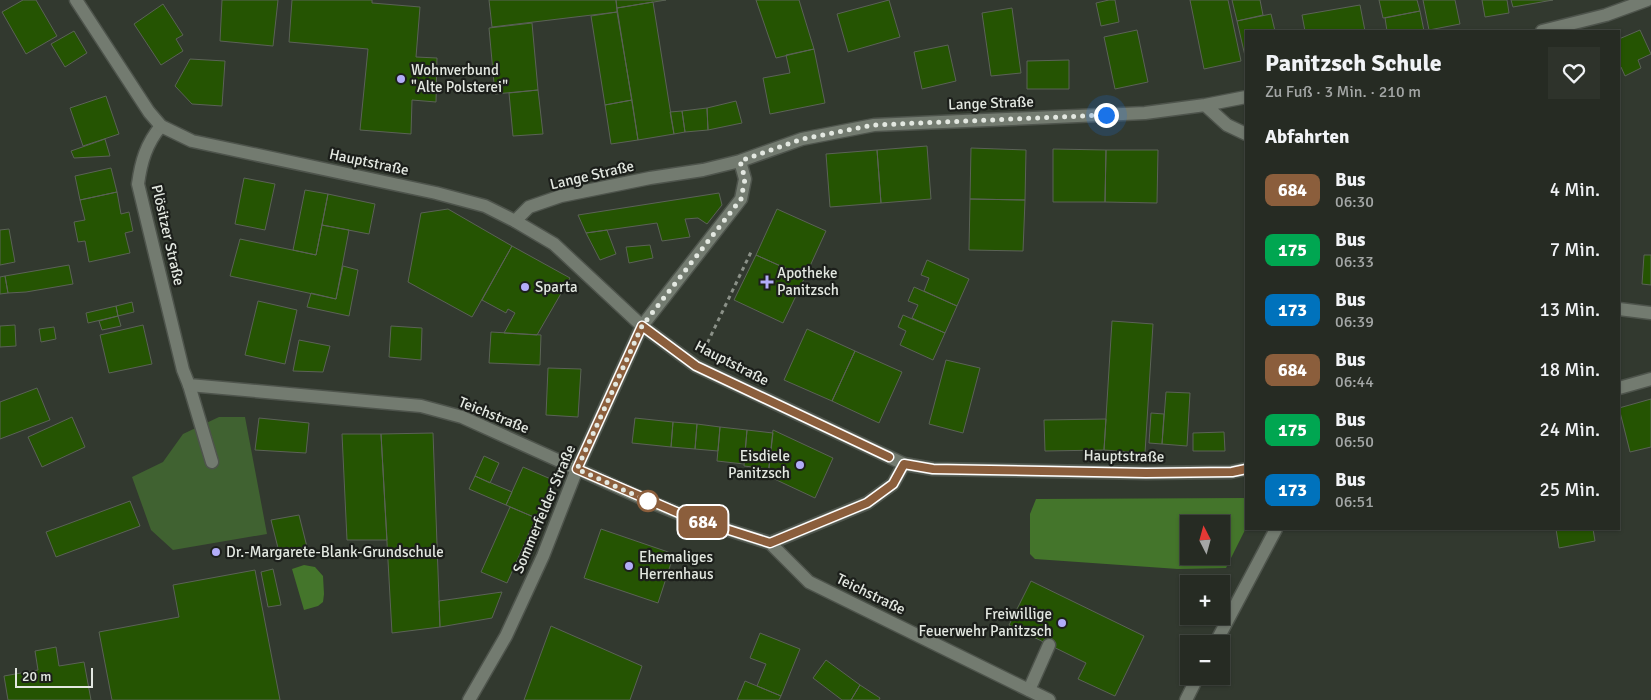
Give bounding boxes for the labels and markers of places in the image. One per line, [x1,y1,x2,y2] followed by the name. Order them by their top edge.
[411,61,508,96] place label: Wohnverbund "Alte Polsterei"
[395,73,407,85] marker: Wohnverbund "Alte Polsterei"
[777,264,839,299] place label: Apotheke Panitzsch
[761,276,773,288] marker: Apotheke Panitzsch
[535,278,578,296] place label: Sparta
[519,281,531,293] marker: Sparta
[728,447,790,482] place label: Eisdiele Panitzsch
[794,459,806,471] marker: Eisdiele Panitzsch
[637,490,659,512] unlabelled marker
[226,543,444,561] place label: Dr.-Margarete-Blank-Grundschule
[210,546,222,558] marker: Dr.-Margarete-Blank-Grundschule
[639,548,714,583] place label: Ehemaliges Herrenhaus
[623,560,635,572] marker: Ehemaliges Herrenhaus
[919,605,1052,640] place label: Freiwillige Feuerwehr Panitzsch
[1056,617,1068,629] marker: Freiwillige Feuerwehr Panitzsch

